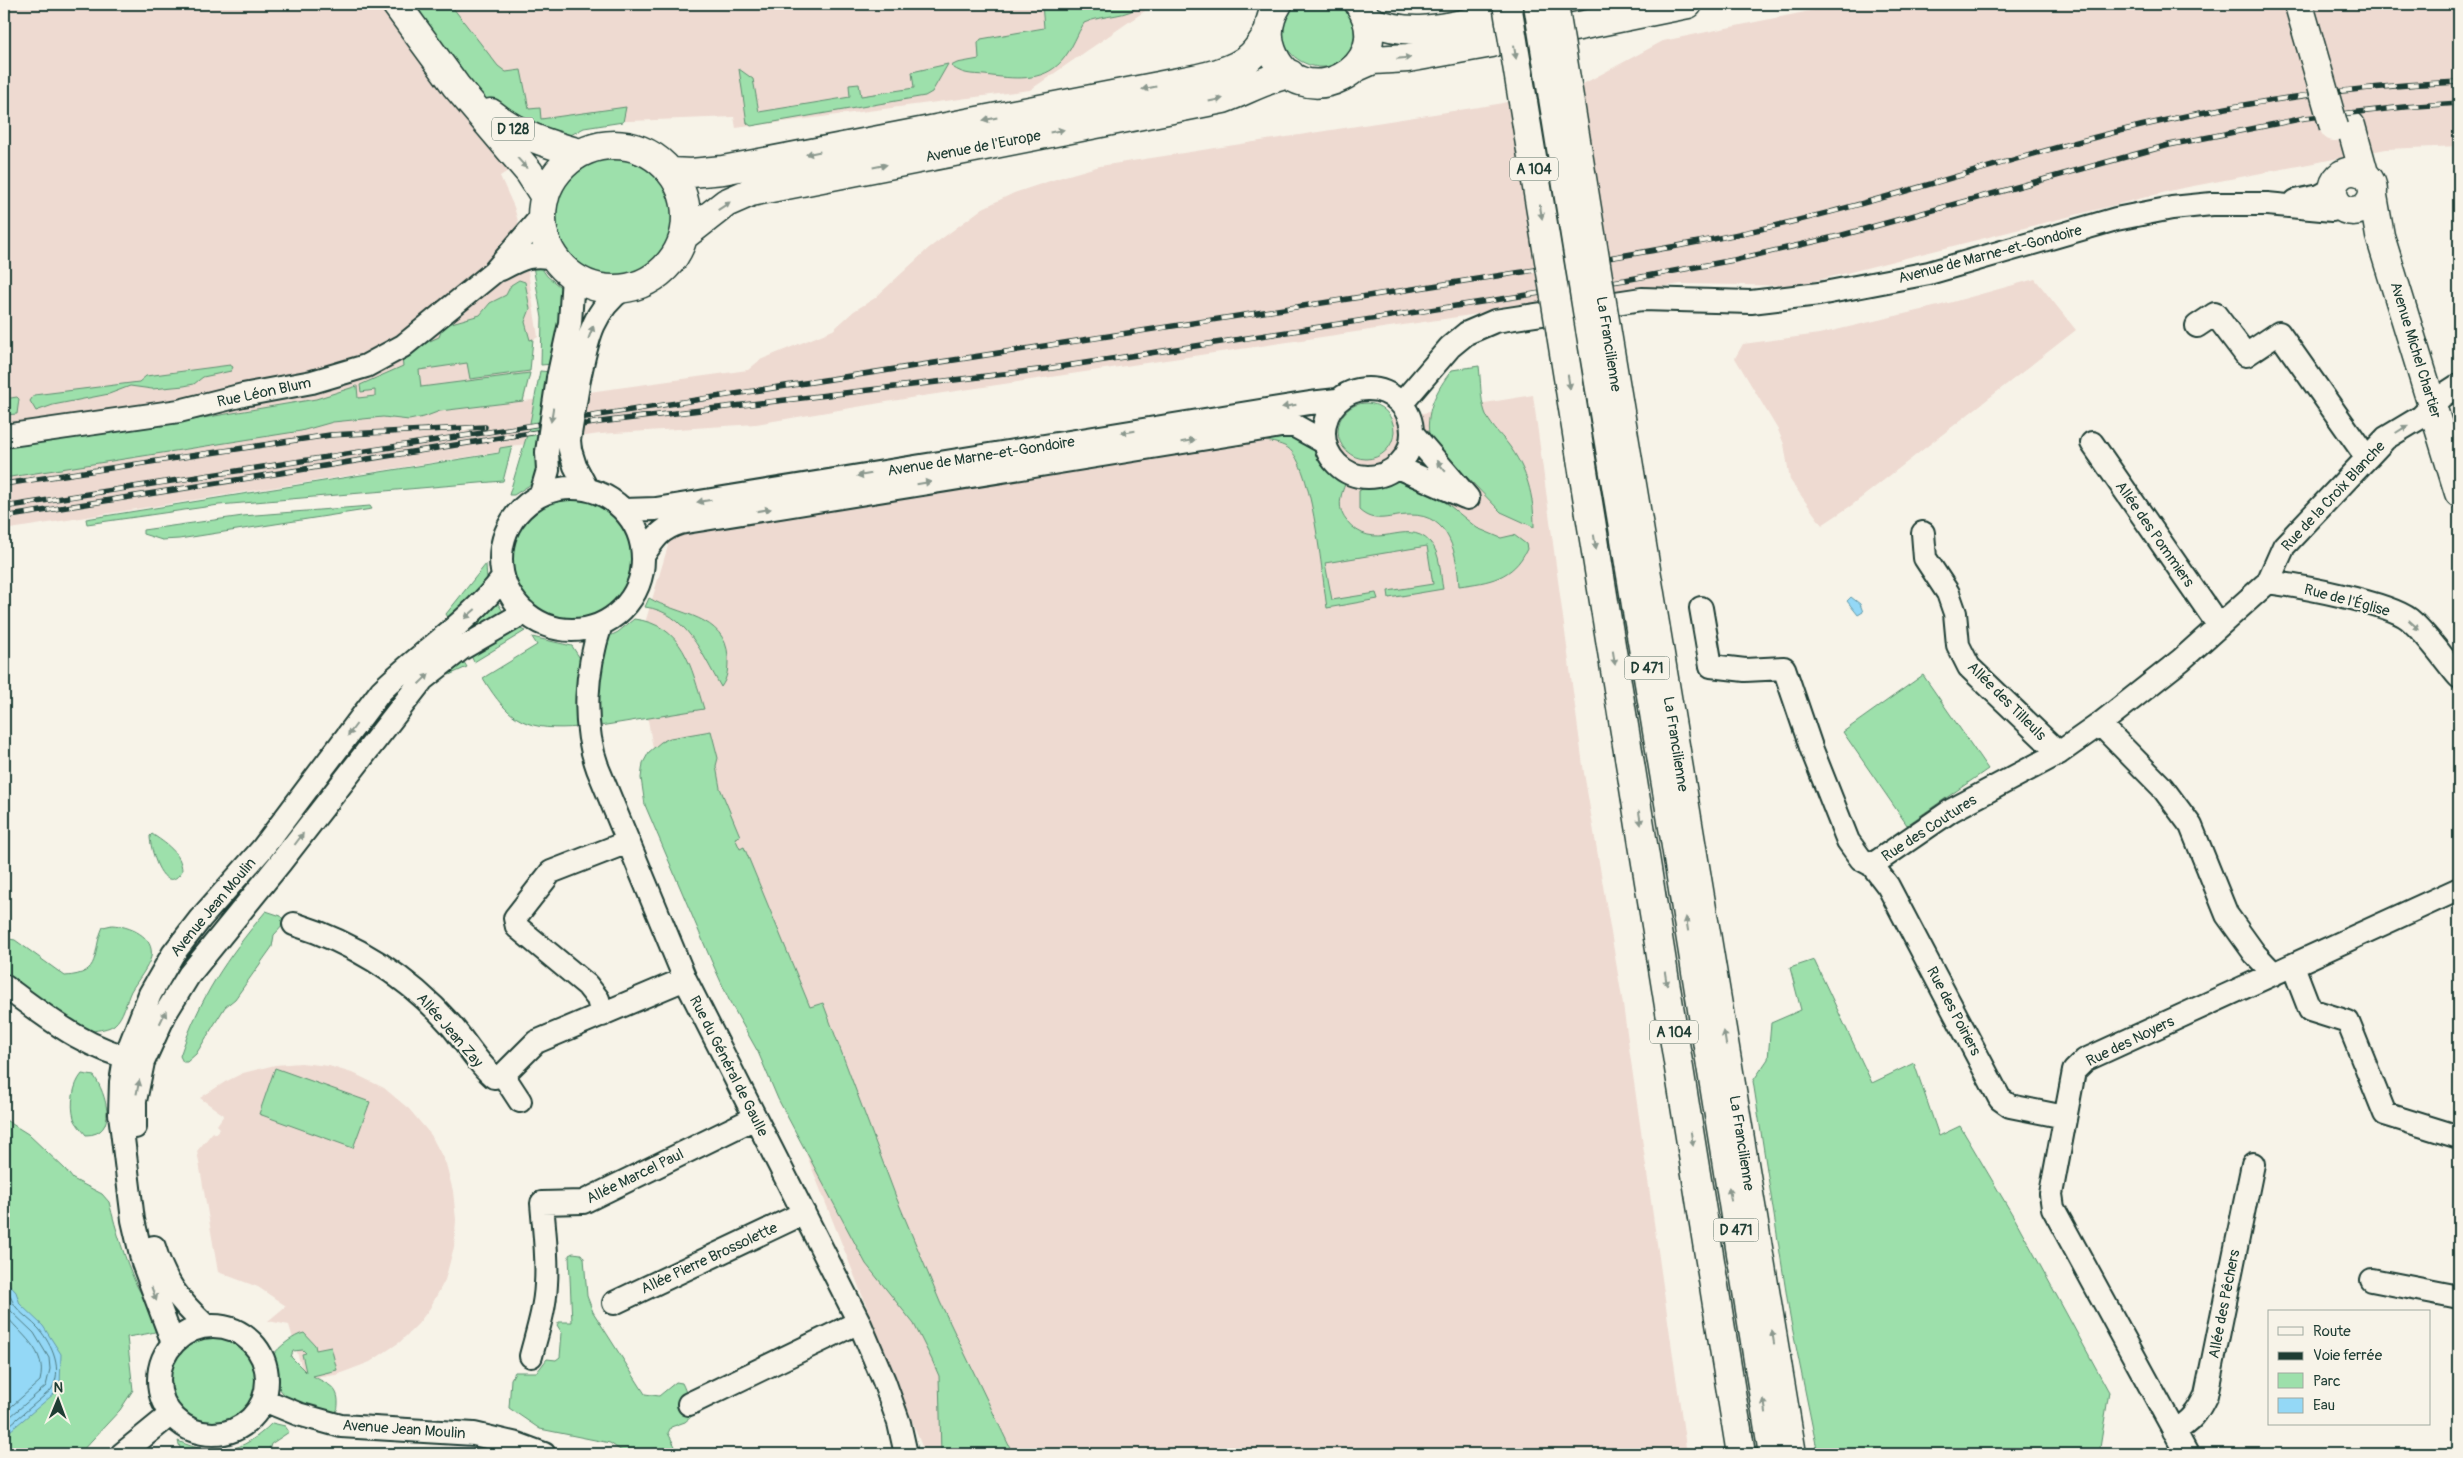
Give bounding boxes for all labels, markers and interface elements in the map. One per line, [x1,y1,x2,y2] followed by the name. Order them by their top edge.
[1511,44,1519,60] one-way arrow
[1396,54,1412,62] one-way arrow
[1142,84,1157,92] one-way arrow
[1209,96,1224,104] one-way arrow
[981,115,997,123] one-way arrow
[492,118,534,140] road number: D 128
[924,126,1043,167] street label: Avenue de l'Europe
[1049,127,1065,135] one-way arrow
[805,149,821,157] one-way arrow
[516,157,528,169] one-way arrow
[1510,157,1558,180] road number: A 104
[873,162,888,170] one-way arrow
[717,201,730,210] one-way arrow
[1538,205,1546,221] one-way arrow
[1896,221,2085,288] street label: Avenue de Marne-et-Gondoire
[2386,280,2446,421] street label: Avenue Michel Chartier
[1592,295,1625,394] street label: La Francilienne
[587,324,595,339] one-way arrow
[215,373,313,412] street label: Rue Léon Blum
[1565,374,1573,390] one-way arrow
[1280,403,1296,411] one-way arrow
[547,408,555,424] one-way arrow
[2395,424,2409,433] one-way arrow
[1120,429,1136,437] one-way arrow
[886,432,1077,481] street label: Avenue de Marne-et-Gondoire
[1181,437,1197,445] one-way arrow
[2277,437,2390,555] street label: Rue de la Croix Blanche
[1435,459,1446,472] one-way arrow
[856,471,872,479] one-way arrow
[2111,478,2198,591] street label: Allée des Pommiers
[916,479,932,487] one-way arrow
[695,497,711,505] one-way arrow
[756,505,772,513] one-way arrow
[1591,535,1599,551] one-way arrow
[2302,580,2392,621] street label: Rue de l'Église
[464,609,477,620] one-way arrow
[2408,619,2420,631] one-way arrow
[1610,650,1618,666] one-way arrow
[1624,656,1670,680] road number: D 471
[1963,658,2050,745] street label: Allée des Tilleuls
[417,673,429,685] one-way arrow
[1659,695,1692,794] street label: La Francilienne
[347,723,357,737] one-way arrow
[1878,791,1981,866] street label: Rue des Coutures
[1636,811,1644,827] one-way arrow
[293,833,304,846] one-way arrow
[167,854,260,961] street label: Avenue Jean Moulin
[1683,915,1691,931] one-way arrow
[1922,963,1985,1059] street label: Rue des Poiriers
[1662,971,1670,987] one-way arrow
[412,989,487,1072] street label: Allée Jean Zay
[685,993,773,1140] street label: Rue du Général de Gaulle
[159,1010,167,1025] one-way arrow
[2083,1012,2178,1071] street label: Rue des Noyers
[1650,1020,1698,1044] road number: A 104
[1720,1030,1728,1046] one-way arrow
[134,1079,142,1094] one-way arrow
[1725,1094,1758,1193] street label: La Francilienne
[1688,1132,1696,1148] one-way arrow
[583,1145,687,1208] street label: Allée Marcel Paul
[1726,1186,1734,1202] one-way arrow
[638,1218,781,1298] street label: Allée Pierre Brossolette
[1714,1218,1758,1242] road number: D 471
[2205,1248,2244,1360] street label: Allée des Pêchers
[151,1287,158,1302] one-way arrow
[2268,1310,2430,1426] legend
[2313,1322,2351,1341] text: Route
[1769,1329,1777,1345] one-way arrow
[2313,1346,2383,1365] text: Voie ferrée
[2313,1372,2341,1391] text: Parc
[32,1376,82,1426] north arrow
[53,1379,63,1396] text: N
[2313,1396,2335,1415] text: Eau
[1761,1398,1769,1414] one-way arrow
[342,1416,466,1443] street label: Avenue Jean Moulin

